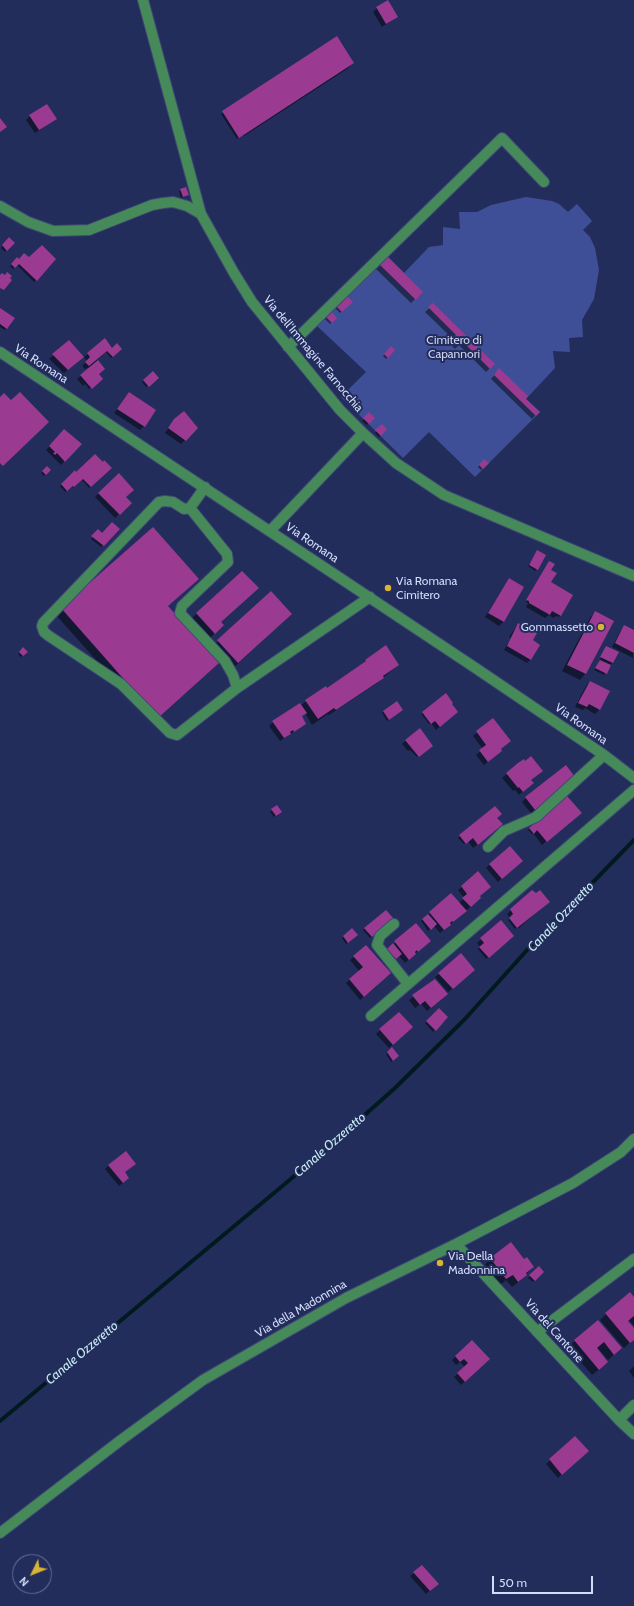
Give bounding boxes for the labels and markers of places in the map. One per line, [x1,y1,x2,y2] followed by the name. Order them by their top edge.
[396,574,457,602] place label: Via Romana Cimitero
[383,583,393,593] marker: Via Romana Cimitero
[521,620,593,634] place label: Gommassetto
[596,622,606,632] marker: Gommassetto
[448,1249,505,1277] place label: Via Della Madonnina
[435,1258,445,1268] marker: Via Della Madonnina

